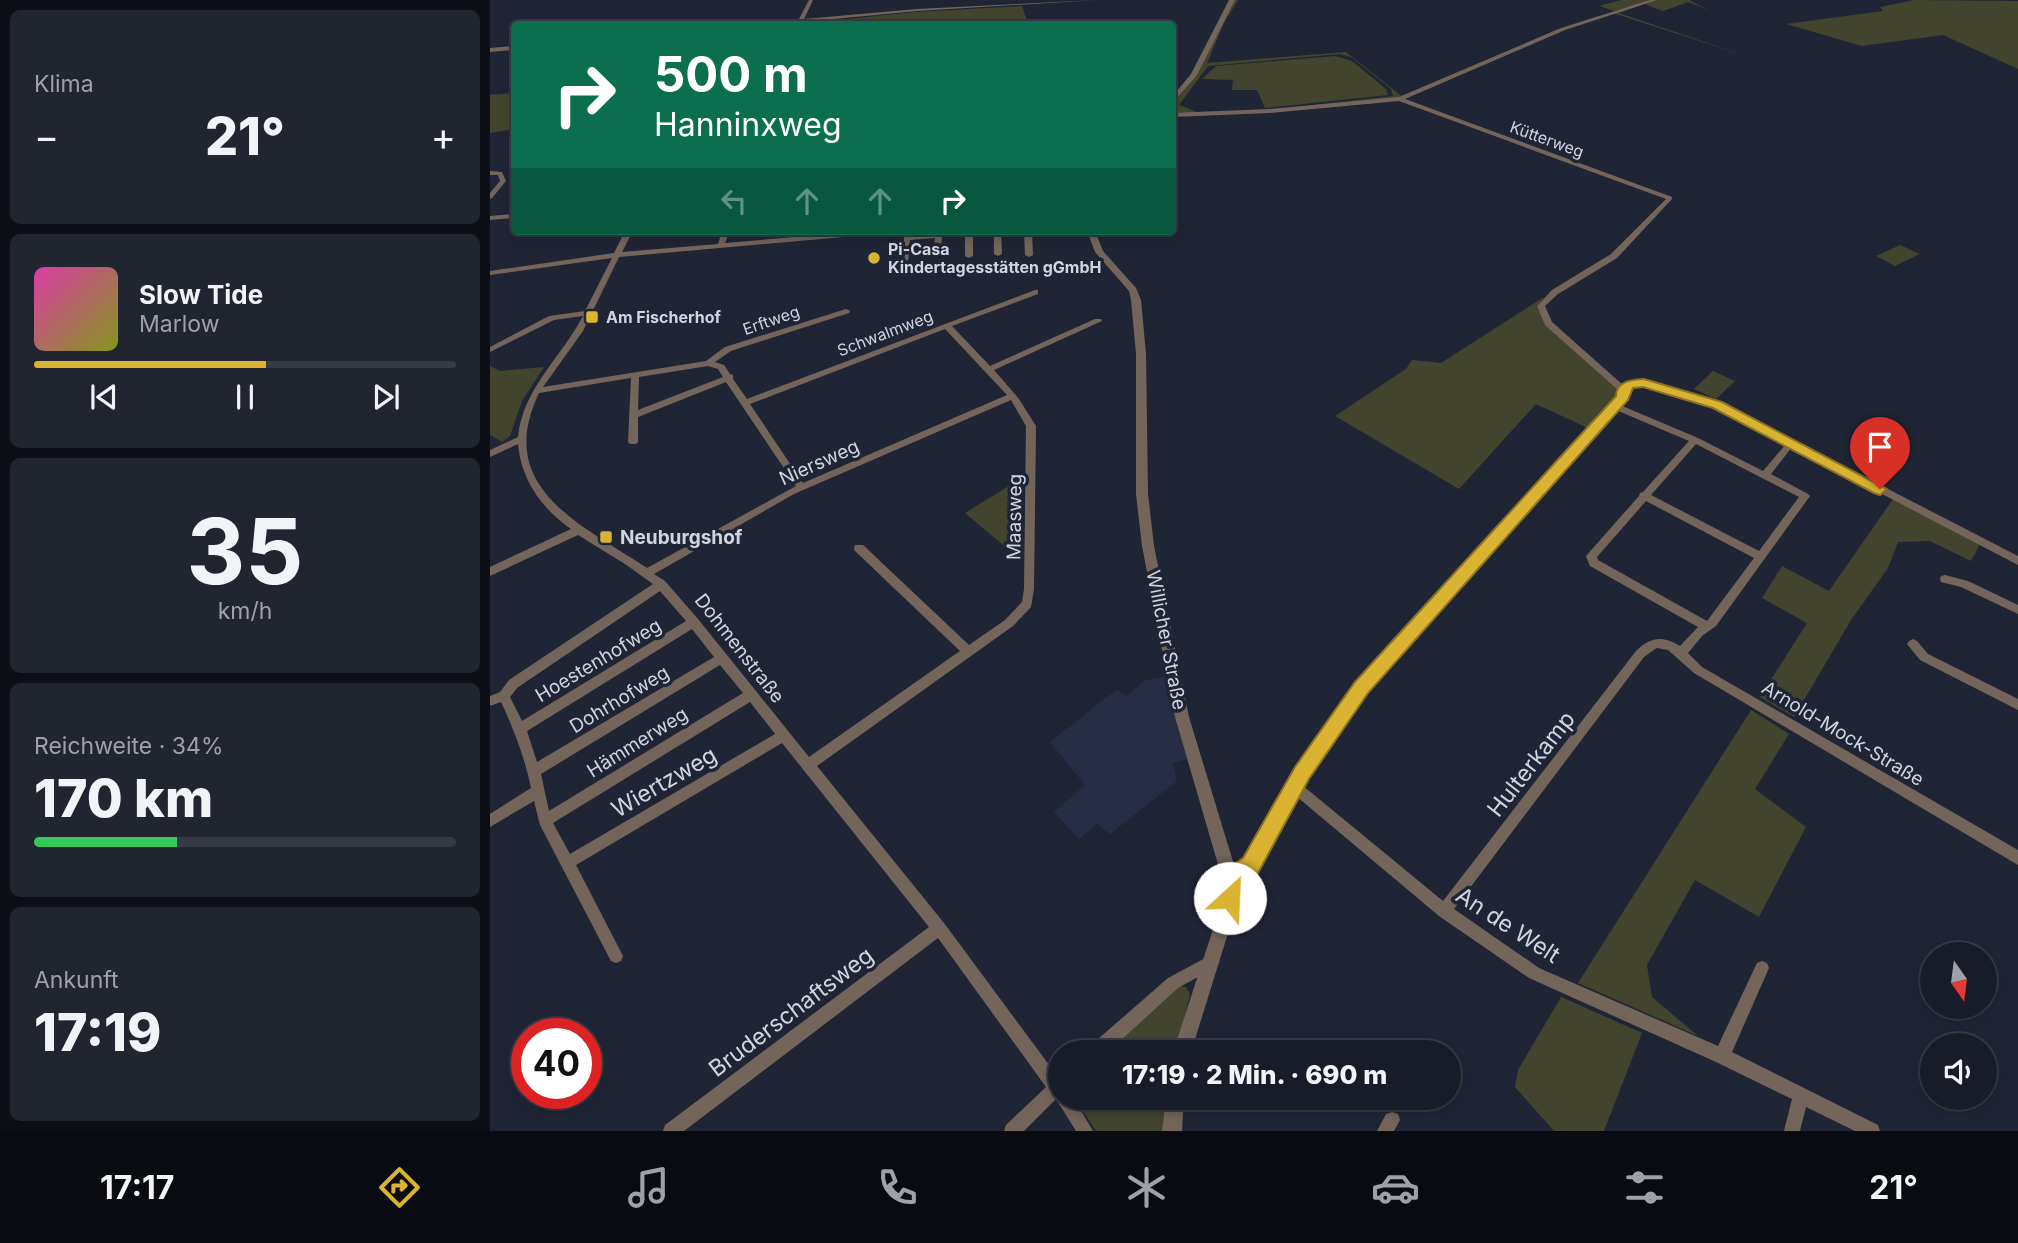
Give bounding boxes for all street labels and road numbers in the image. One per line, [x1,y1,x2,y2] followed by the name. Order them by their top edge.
[1507,116,1587,162] street label: Kütterweg
[740,301,802,339] street label: Erftweg
[834,306,936,360] street label: Schwalmweg
[776,435,863,490] street label: Niersweg
[1002,474,1027,560] street label: Maasweg
[1142,568,1191,712] street label: Willicher Straße
[690,589,789,707] street label: Dohmenstraße
[531,614,665,707] street label: Hoestenhofweg
[565,661,673,738] street label: Dohrhofweg
[1758,676,1928,791] street label: Arnold-Mock-Straße
[583,702,692,782] street label: Hämmerweg
[1481,706,1581,822] street label: Hulterkamp
[606,741,722,823] street label: Wiertzweg
[1451,881,1566,969] street label: An de Welt
[703,941,879,1083] street label: Bruderschaftsweg

